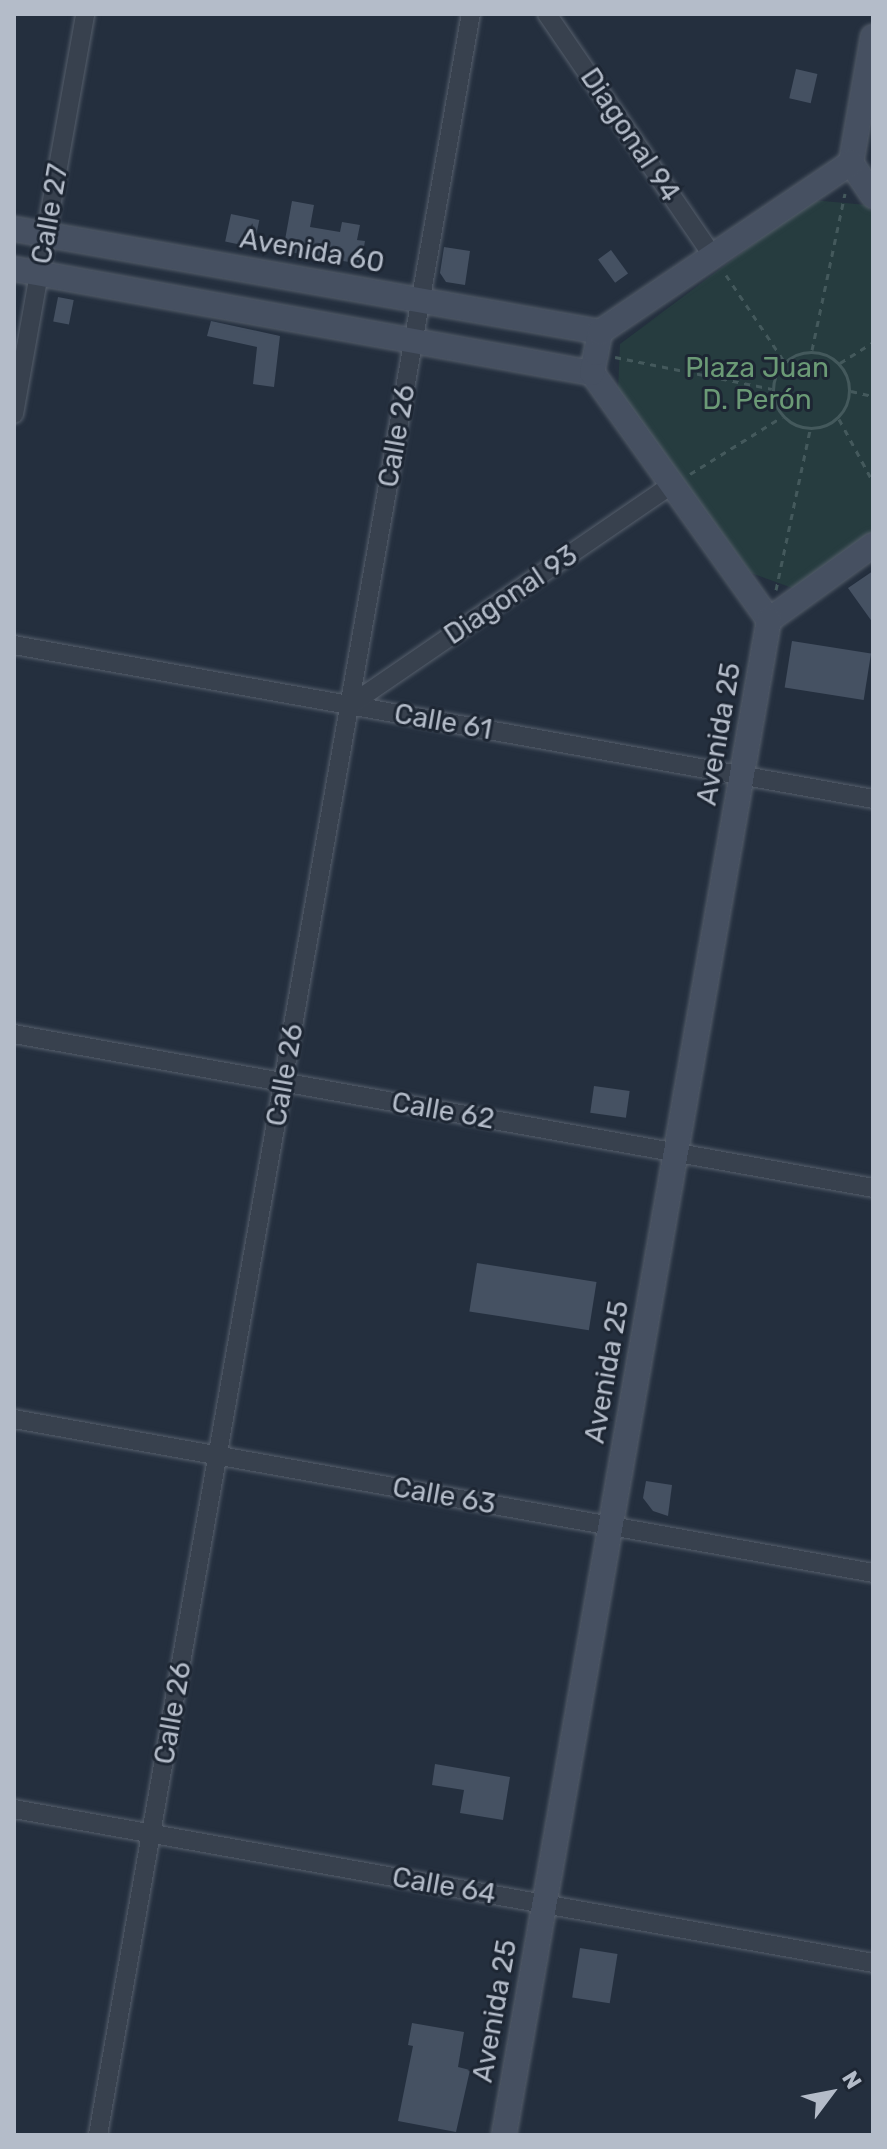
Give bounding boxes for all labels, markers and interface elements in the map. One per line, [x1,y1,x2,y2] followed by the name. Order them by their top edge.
[573,62,687,208] street label: Diagonal 94
[25,161,75,267] street label: Calle 27
[237,222,387,280] street label: Avenida 60
[685,351,829,417] park label: Plaza Juan D. Perón
[371,382,423,490] street label: Calle 26
[438,538,584,652] street label: Diagonal 93
[690,660,748,808] street label: Avenida 25
[392,697,494,747] street label: Calle 61
[259,1021,311,1129] street label: Calle 26
[389,1085,497,1137] street label: Calle 62
[578,1298,636,1446] street label: Avenida 25
[390,1470,498,1522] street label: Calle 63
[147,1659,199,1767] street label: Calle 26
[390,1860,498,1912] street label: Calle 64
[466,1937,524,2085] street label: Avenida 25
[791,2053,871,2133] north arrow
[836,2066,867,2094] text: N

